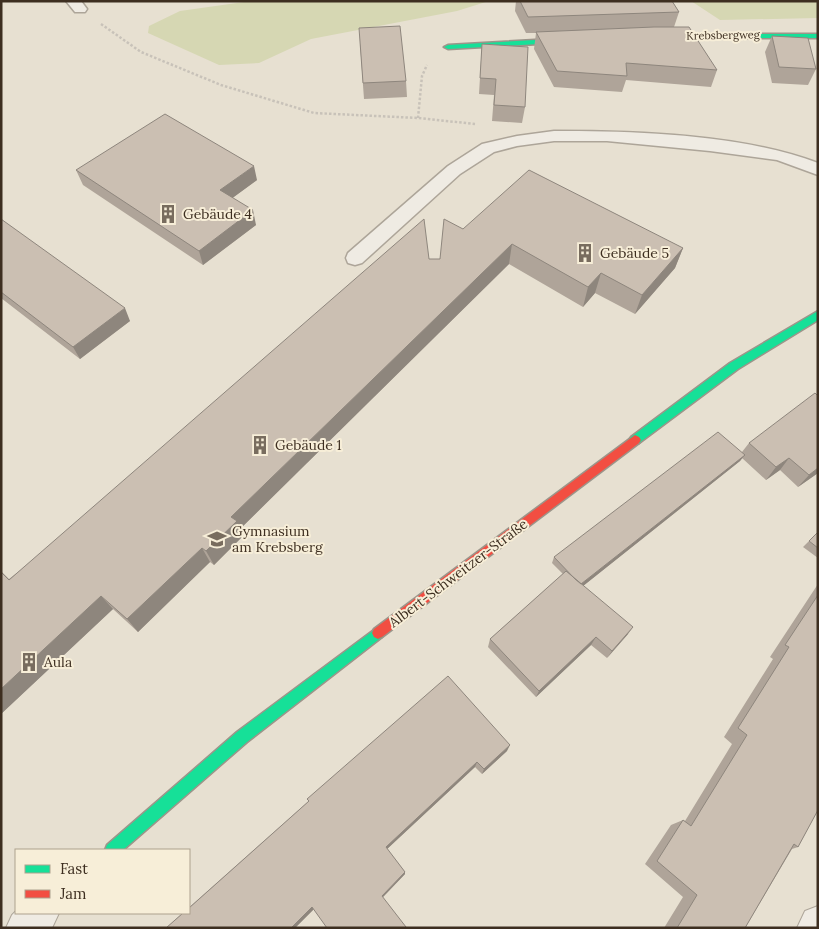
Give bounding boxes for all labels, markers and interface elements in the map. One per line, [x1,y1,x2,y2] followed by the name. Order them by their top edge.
[686,27,761,43] street label: Krebsbergweg
[157,203,179,225] building icon: Gebäude 4
[183,205,253,223] place label: Gebäude 4
[574,242,596,264] building icon: Gebäude 5
[600,244,669,262] place label: Gebäude 5
[249,434,271,456] building icon: Gebäude 1
[275,436,342,454] place label: Gebäude 1
[384,515,531,632] street label: Albert-Schweitzer-Straße
[232,522,323,556] place label: Gymnasium am Krebsberg
[206,528,228,550] school or university icon: Gymnasium am Krebsberg
[18,651,40,673] building icon: Aula
[43,653,72,671] place label: Aula
[15,849,190,914] legend
[60,859,88,878] text: Fast
[59,884,87,903] text: Jam

